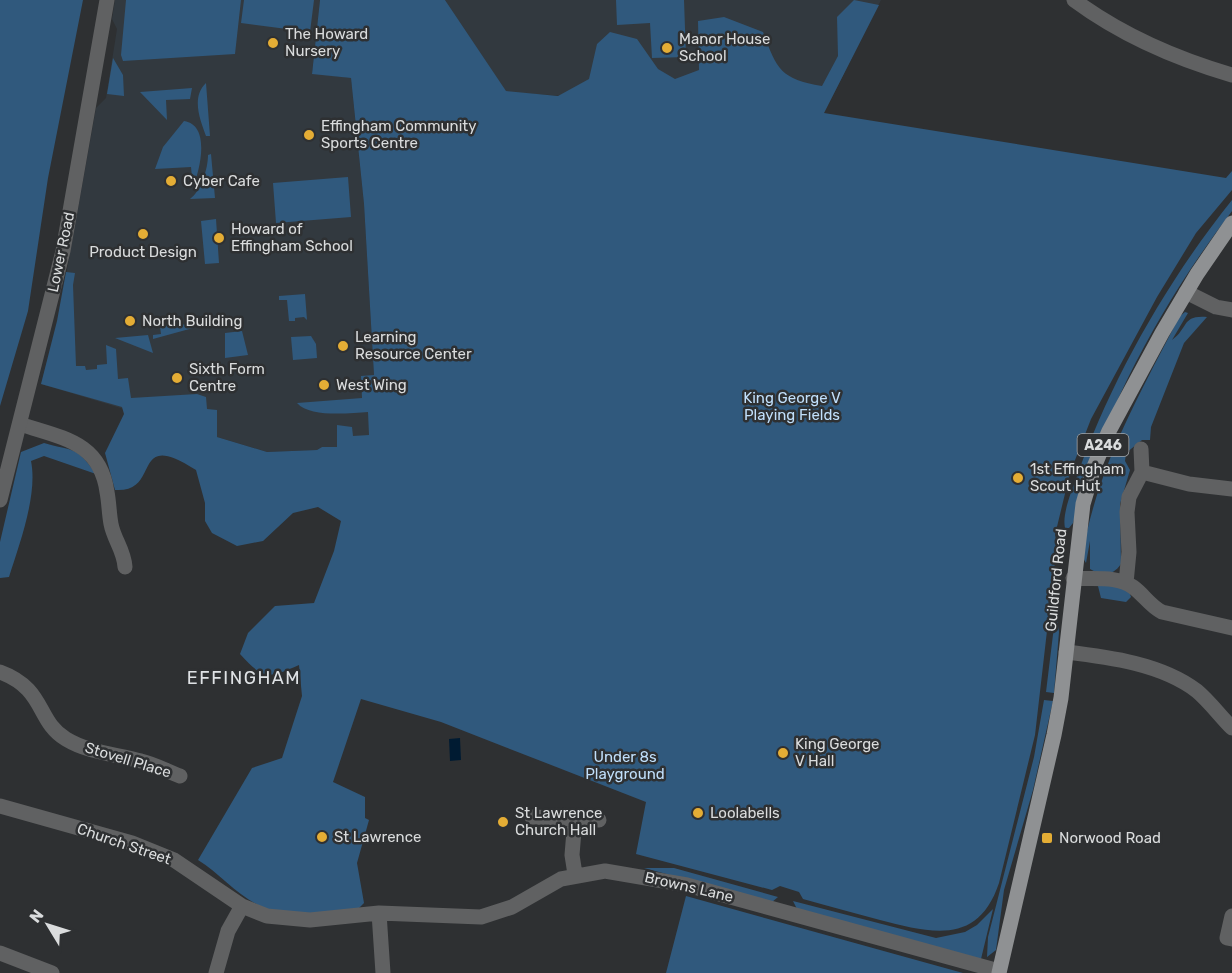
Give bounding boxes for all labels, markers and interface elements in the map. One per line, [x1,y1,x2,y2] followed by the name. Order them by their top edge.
[285,25,368,60] place label: The Howard Nursery
[679,30,770,65] place label: Manor House School
[266,36,280,50] marker: The Howard Nursery
[660,41,674,55] marker: Manor House School
[321,117,476,152] place label: Effingham Community Sports Centre
[302,128,316,142] marker: Effingham Community Sports Centre
[183,172,260,190] place label: Cyber Cafe
[164,174,178,188] marker: Cyber Cafe
[44,210,78,294] street label: Lower Road
[231,220,353,255] place label: Howard of Effingham School
[136,227,150,241] marker: Product Design
[212,231,226,245] marker: Howard of Effingham School
[89,243,197,261] place label: Product Design
[142,312,242,330] place label: North Building
[123,314,137,328] marker: North Building
[355,328,472,363] place label: Learning Resource Center
[336,339,350,353] marker: Learning Resource Center
[189,360,265,395] place label: Sixth Form Centre
[170,371,184,385] marker: Sixth Form Centre
[336,376,407,394] place label: West Wing
[317,378,331,392] marker: West Wing
[743,389,841,424] park label: King George V Playing Fields
[1078,434,1128,456] road number: A246
[1030,460,1124,495] place label: 1st Effingham Scout Hut
[1011,471,1025,485] marker: 1st Effingham Scout Hut
[1042,528,1070,632] street label: Guildford Road
[187,667,301,689] district label: EFFINGHAM
[795,735,880,770] place label: King George V Hall
[83,738,173,782] street label: Stovell Place
[776,746,790,760] marker: King George V Hall
[585,748,665,783] park label: Under 8s Playground
[515,804,602,839] place label: St Lawrence Church Hall
[710,804,780,822] place label: Loolabells
[691,806,705,820] marker: Loolabells
[496,815,510,829] marker: St Lawrence Church Hall
[75,820,173,869] street label: Church Street
[334,828,421,846] place label: St Lawrence
[1059,829,1161,847] place label: Norwood Road
[315,830,329,844] marker: St Lawrence
[1040,831,1054,845] marker: Norwood Road
[643,868,735,906] street label: Browns Lane
[18,895,78,955] north arrow
[26,906,48,926] text: N

